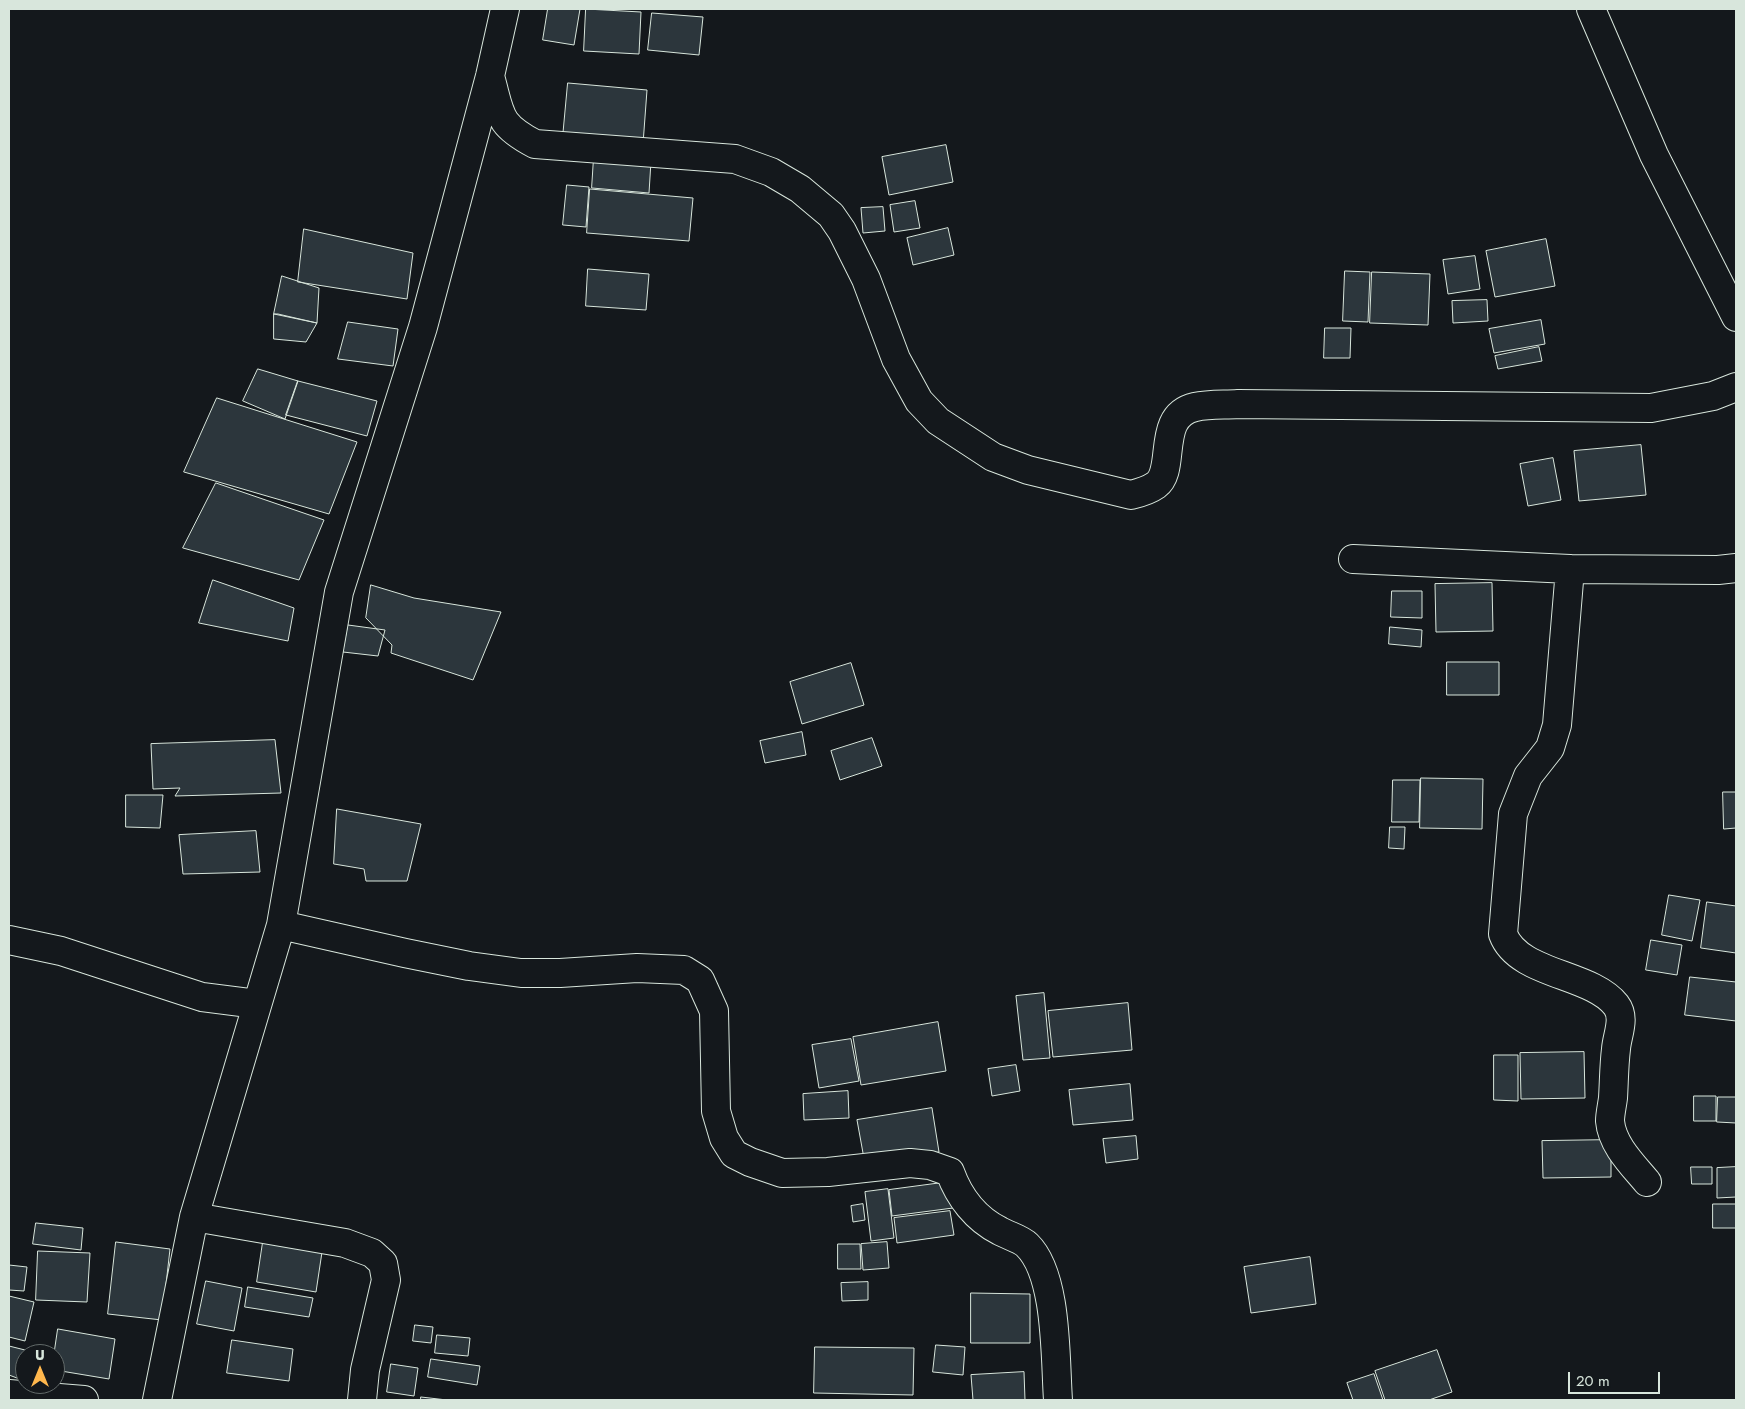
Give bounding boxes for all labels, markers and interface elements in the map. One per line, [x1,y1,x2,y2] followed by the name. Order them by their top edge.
[15,1344,65,1394] north arrow
[35,1345,45,1365] text: U
[1570,1362,1662,1394] scale bar
[1576,1370,1610,1392] text: 20 m

